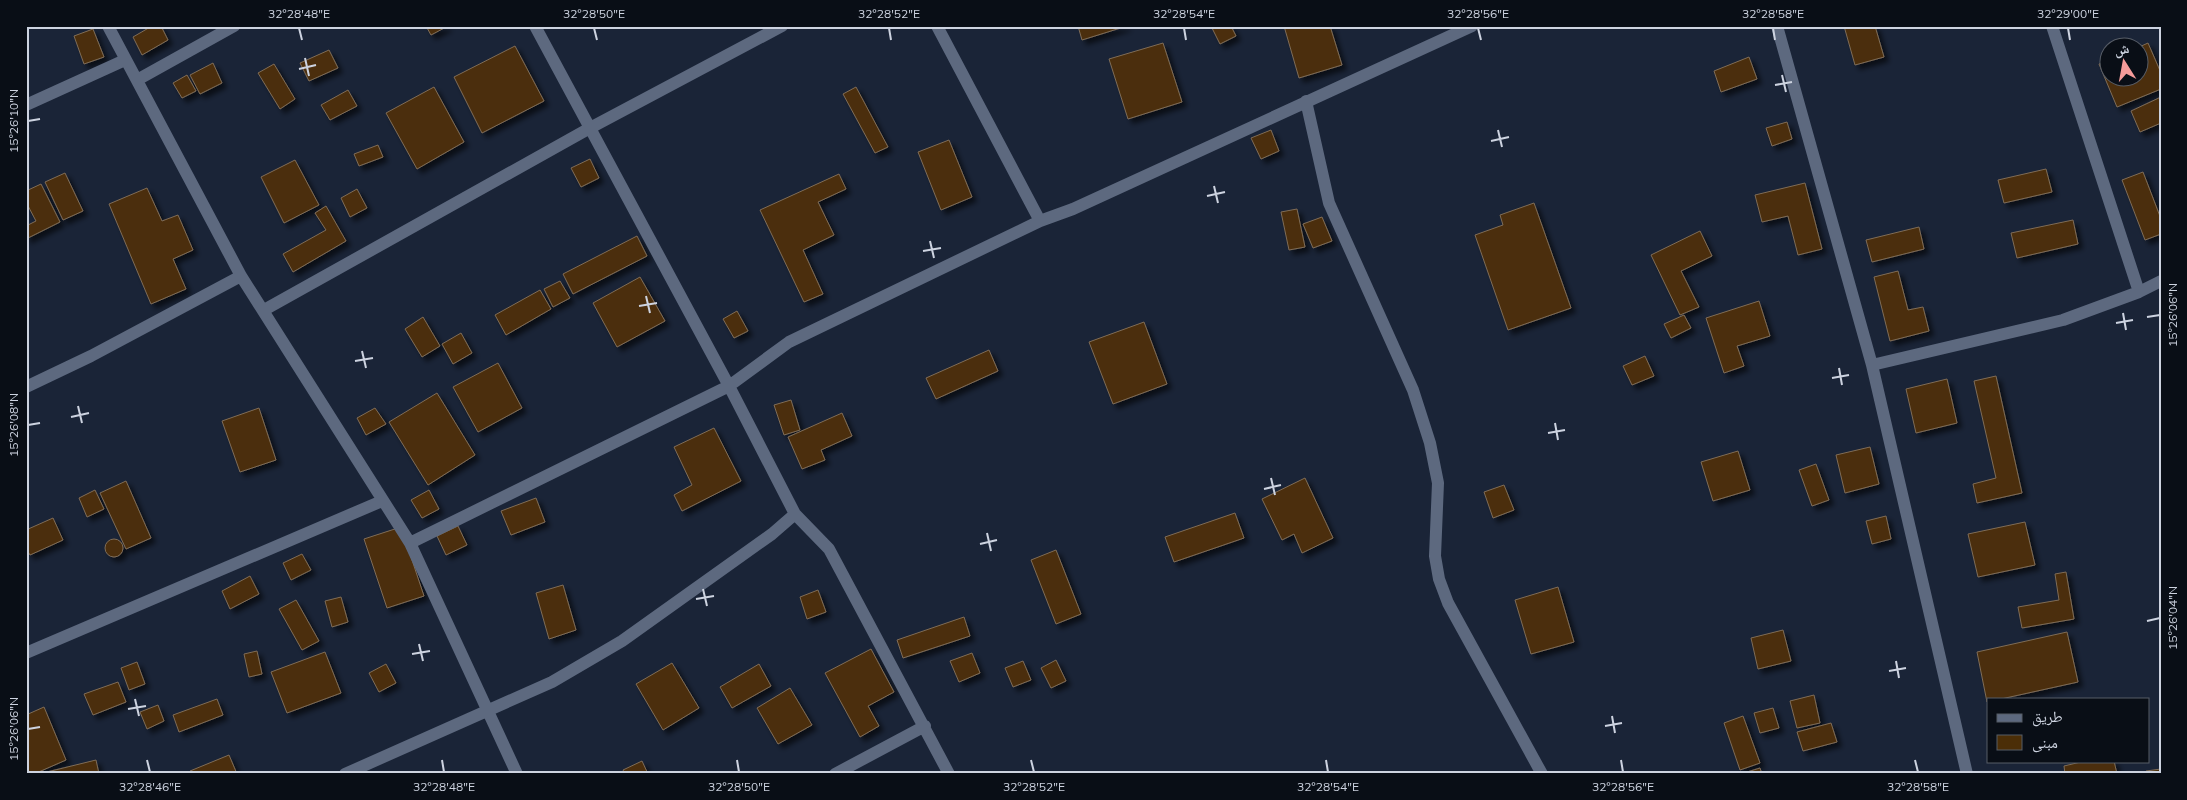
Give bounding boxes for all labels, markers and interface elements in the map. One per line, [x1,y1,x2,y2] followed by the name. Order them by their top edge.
[268,6,330,21] text: 32°28'48"E
[563,6,625,21] text: 32°28'50"E
[858,6,920,21] text: 32°28'52"E
[1153,6,1215,21] text: 32°28'54"E
[1447,6,1509,21] text: 32°28'56"E
[1742,6,1804,21] text: 32°28'58"E
[2037,6,2099,21] text: 32°29'00"E
[2100,38,2150,88] north arrow
[2113,39,2131,59] text: ش
[6,89,21,153] text: 15°26'10"N
[2165,283,2180,347] text: 15°26'06"N
[6,393,21,457] text: 15°26'08"N
[2165,586,2180,650] text: 15°26'04"N
[6,697,21,761] text: 15°26'06"N
[1987,698,2150,762] legend
[2032,707,2063,727] text: طريق
[2032,733,2058,753] text: مبنى
[119,779,181,794] text: 32°28'46"E
[413,779,475,794] text: 32°28'48"E
[708,779,770,794] text: 32°28'50"E
[1003,779,1065,794] text: 32°28'52"E
[1297,779,1359,794] text: 32°28'54"E
[1592,779,1654,794] text: 32°28'56"E
[1887,779,1949,794] text: 32°28'58"E

